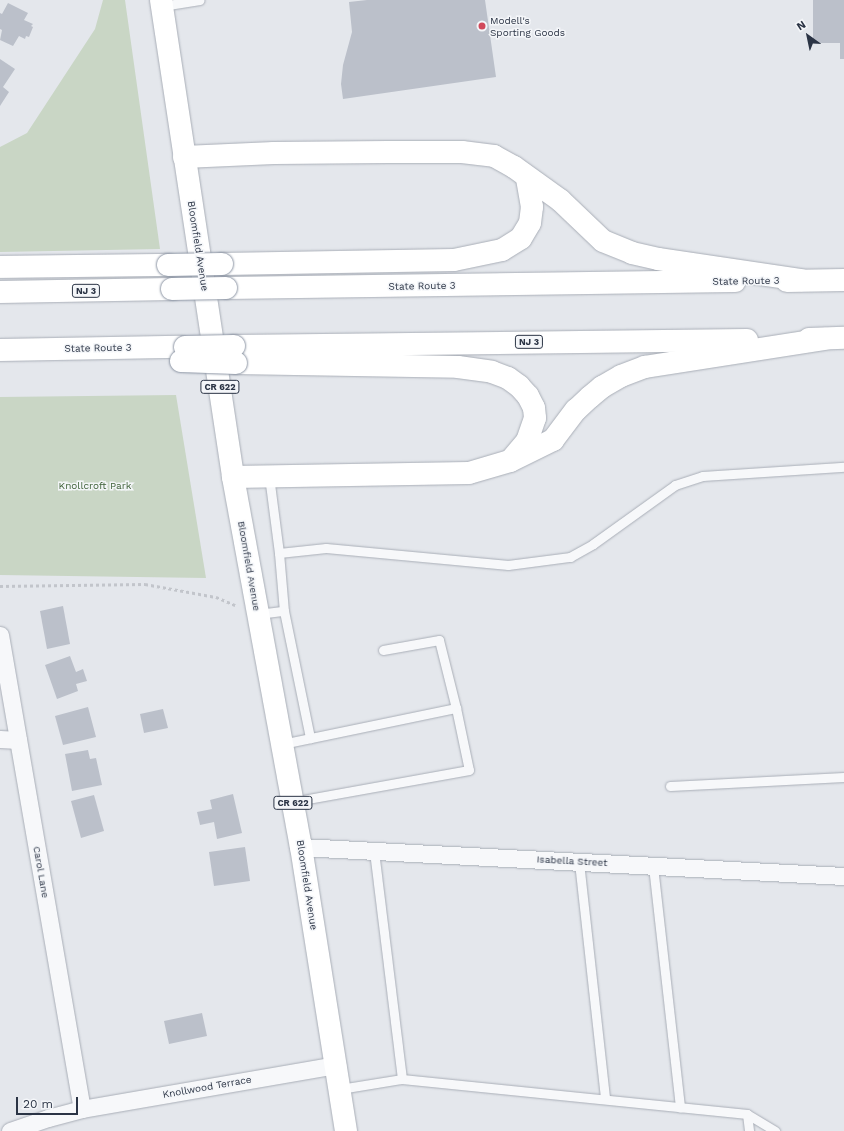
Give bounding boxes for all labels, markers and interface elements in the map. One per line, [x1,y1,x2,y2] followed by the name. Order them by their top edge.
[490,14,565,38] place label: Modell's Sporting Goods
[788,16,828,56] north arrow
[794,18,808,33] text: N
[477,21,487,31] marker: Modell's Sporting Goods
[185,200,211,292] street label: Bloomfield Avenue
[712,274,780,288] street label: State Route 3
[388,279,456,293] street label: State Route 3
[71,284,101,298] road number: NJ 3
[514,335,544,349] road number: NJ 3
[64,341,132,355] street label: State Route 3
[200,380,240,394] road number: CR 622
[59,480,131,492] park label: Knollcroft Park
[235,520,263,612] street label: Bloomfield Avenue
[273,796,313,810] road number: CR 622
[294,839,320,931] street label: Bloomfield Avenue
[31,845,51,899] street label: Carol Lane
[536,853,608,869] street label: Isabella Street
[161,1073,253,1101] street label: Knollwood Terrace
[18,1089,80,1115] scale bar
[23,1097,53,1111] text: 20 m

